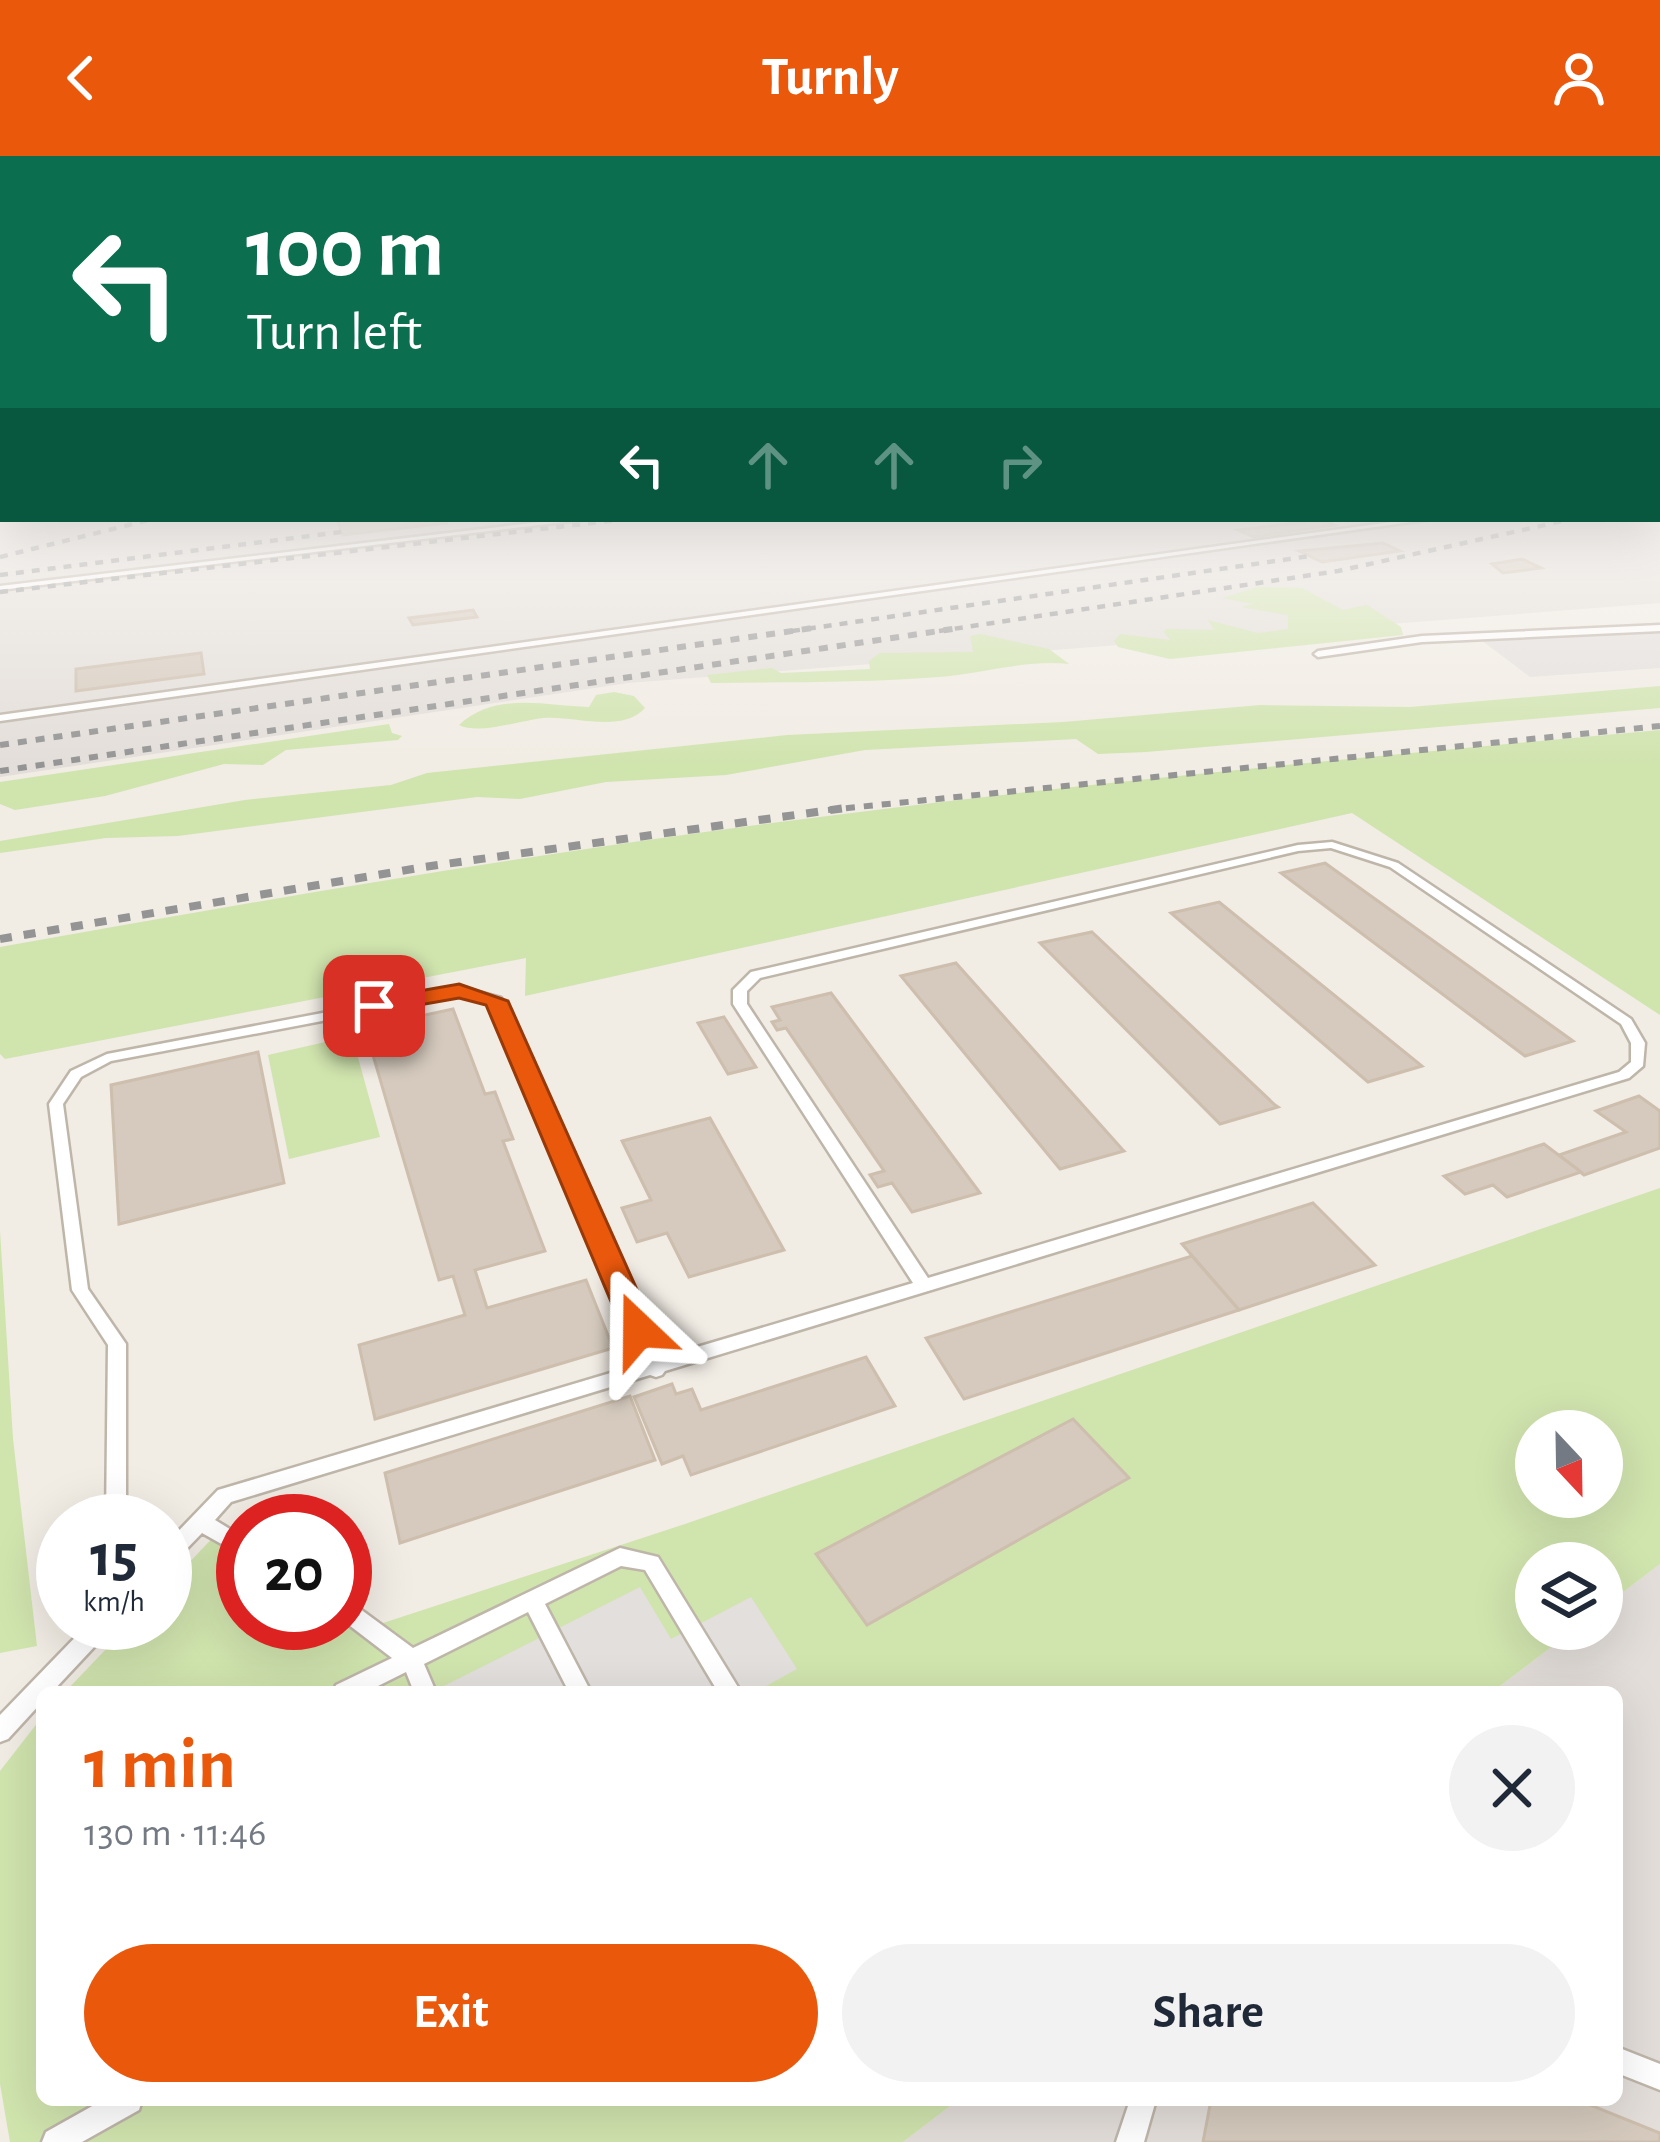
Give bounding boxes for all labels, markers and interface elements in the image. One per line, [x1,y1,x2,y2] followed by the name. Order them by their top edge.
[48,45,114,111] icon: back
[1546,45,1612,111] icon: person
[761,51,899,105] text: Turnly
[48,204,204,360] icon: left
[246,208,444,292] text: 100 m
[246,306,422,360] text: Turn left
[609,432,675,498] icon: left
[735,432,801,498] icon: ahead
[861,432,927,498] icon: ahead
[987,432,1053,498] icon: right
[323,955,425,1057] pin
[341,973,407,1039] icon: arrive
[576,1267,702,1393] position arrow
[1515,1410,1623,1518] north arrow
[1515,1410,1623,1650] map controls
[216,1494,372,1650] speed limit sign: 20
[90,1527,138,1587] text: 15
[1515,1542,1623,1650] button: layers
[83,1587,145,1617] text: km/h
[1449,1725,1575,1851] button: close
[84,1729,236,1801] text: 1 min
[84,1814,266,1853] text: 130 m · 11:46
[84,1944,818,2082] button: Exit
[842,1944,1575,2082] button: Share

